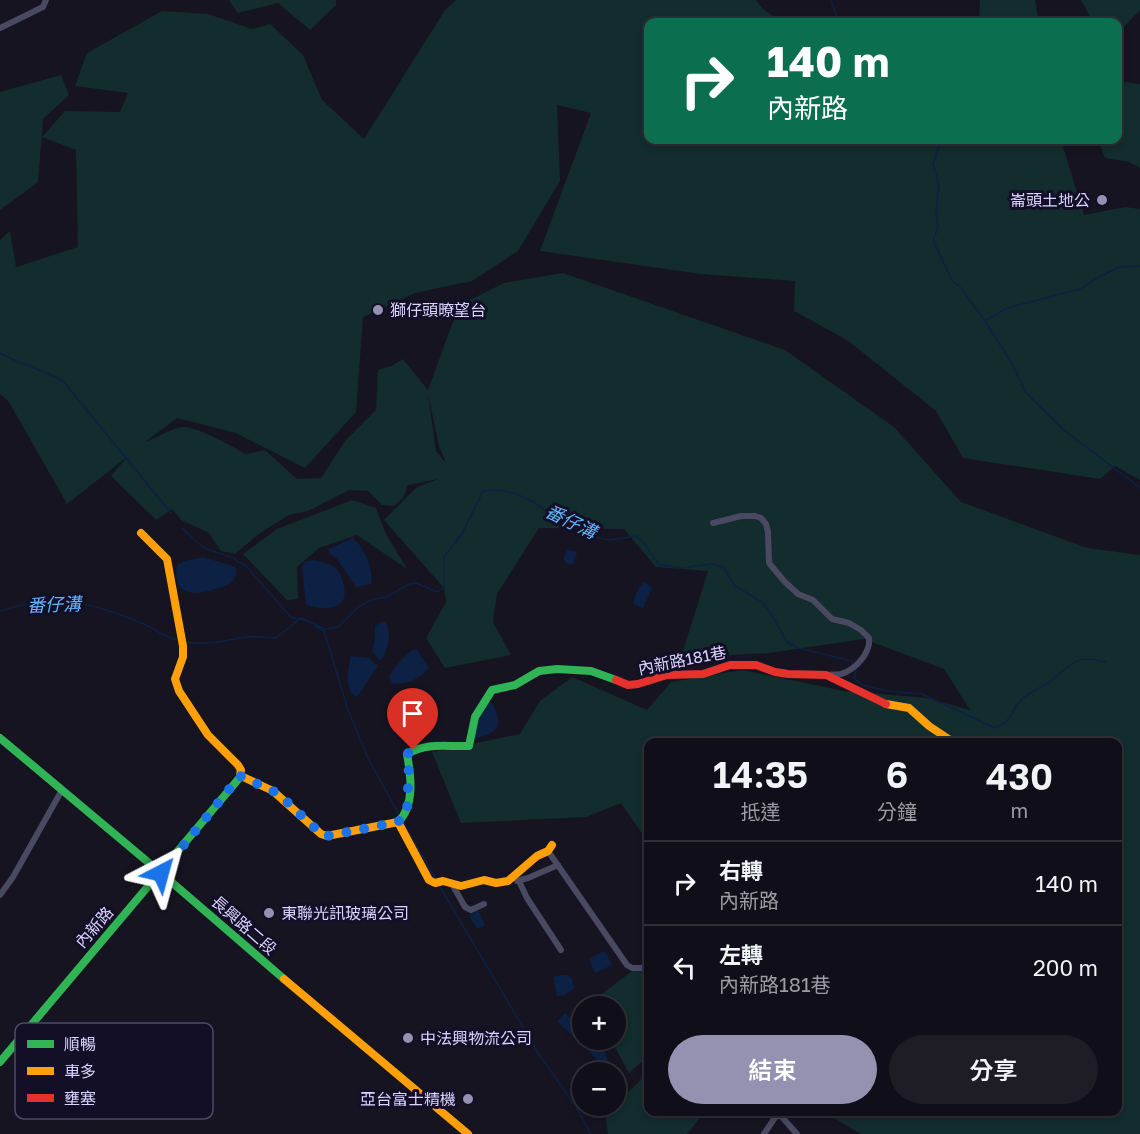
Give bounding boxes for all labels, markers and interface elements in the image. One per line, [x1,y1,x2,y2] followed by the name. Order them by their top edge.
[767,36,889,86] text: 140 m
[668,42,746,120] icon: right
[767,92,848,124] text: 內新路
[1010,190,1090,210] place label: 崙頭土地公
[1095,193,1109,207] marker: 崙頭土地公
[390,300,486,320] place label: 獅仔頭暸望台
[371,303,385,317] marker: 獅仔頭暸望台
[542,499,603,544] water label: 番仔溝
[27,592,84,616] water label: 番仔溝
[636,642,728,678] street label: 內新路181巷
[387,688,438,750] pin
[396,697,429,730] icon: arrive
[713,753,808,796] text: 14:35
[886,753,908,796] text: 6
[986,755,1053,798] text: 430
[1011,798,1028,822] text: m
[740,799,780,823] text: 抵達
[877,799,917,823] text: 分鐘
[129,841,193,905] position arrow
[719,857,763,884] text: 右轉
[668,867,701,900] icon: right
[1035,870,1098,897] text: 140 m
[719,888,779,912] text: 內新路
[207,891,281,959] street label: 長興路二段
[71,902,117,952] street label: 內新路
[281,903,409,923] place label: 東聯光訊玻璃公司
[262,906,276,920] marker: 東聯光訊玻璃公司
[719,941,763,968] text: 左轉
[668,951,701,984] icon: left
[1033,954,1098,981] text: 200 m
[719,972,831,996] text: 內新路181巷
[572,996,626,1116] map controls
[572,996,626,1050] button: +
[15,1023,213,1119] legend
[420,1028,532,1048] place label: 中法興物流公司
[401,1031,415,1045] marker: 中法興物流公司
[64,1034,96,1054] text: 順暢
[668,1035,877,1104] button: 結束
[889,1035,1098,1104] button: 分享
[64,1061,96,1081] text: 車多
[572,1062,626,1116] button: −
[64,1088,96,1108] text: 壅塞
[360,1089,456,1109] place label: 亞台富士精機
[461,1092,475,1106] marker: 亞台富士精機

